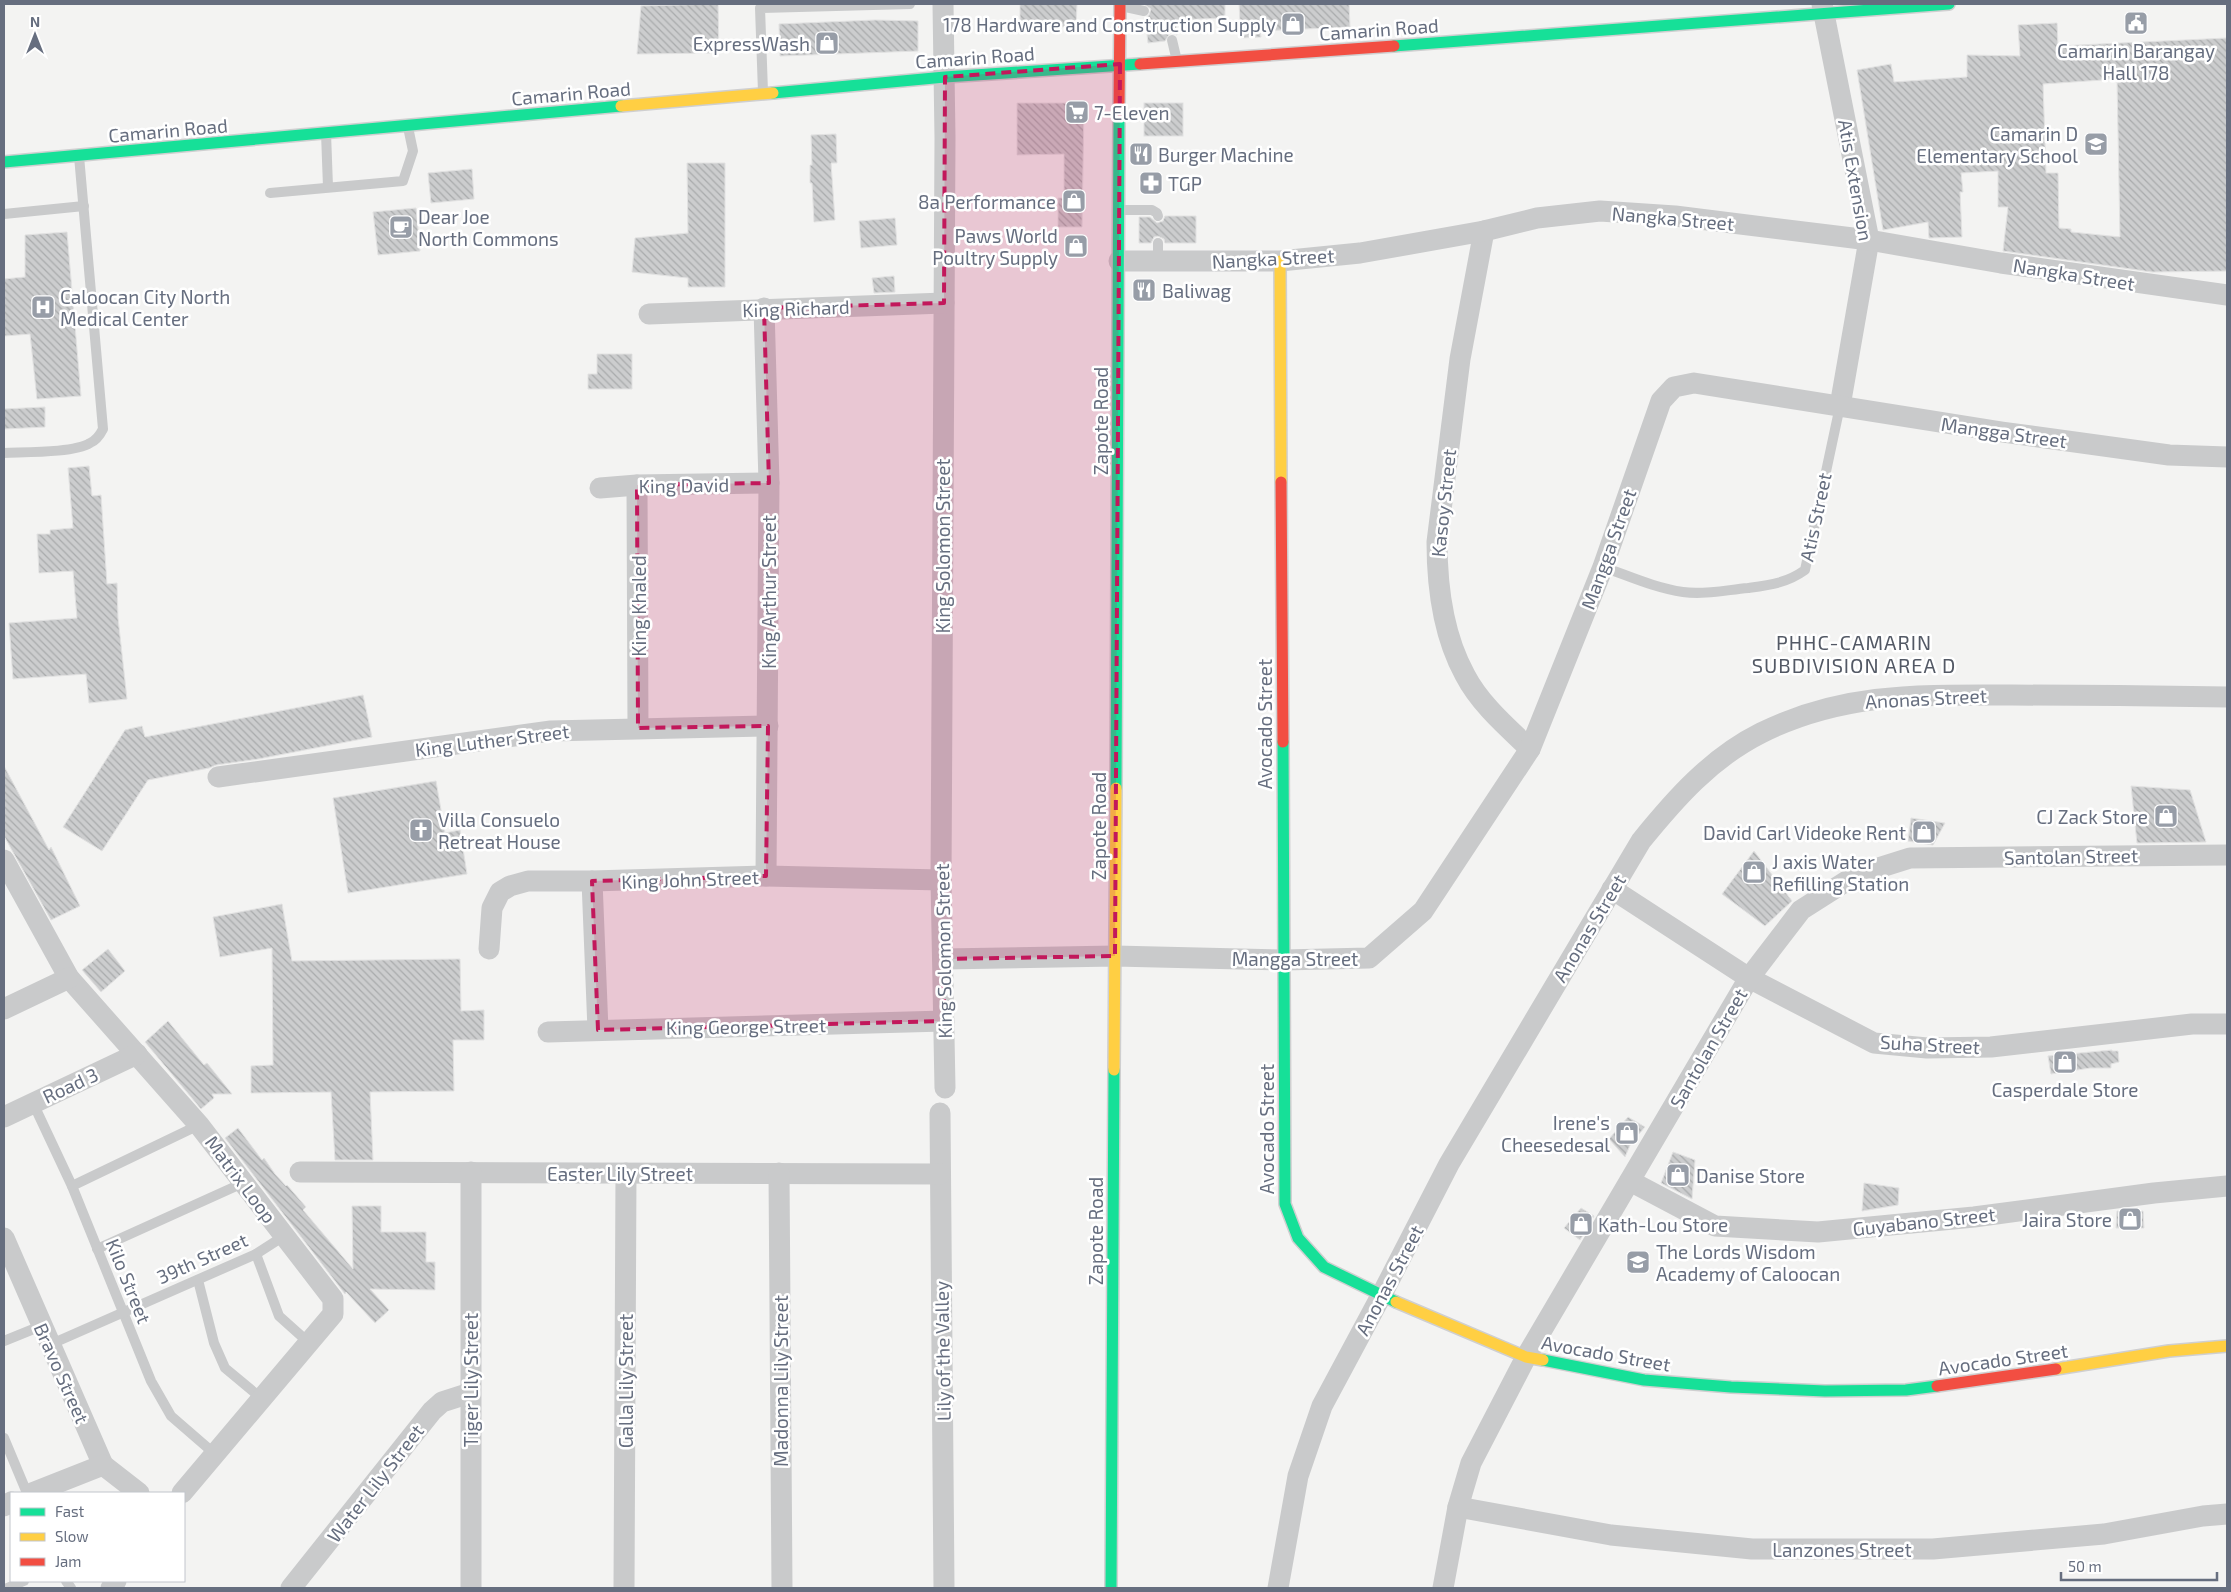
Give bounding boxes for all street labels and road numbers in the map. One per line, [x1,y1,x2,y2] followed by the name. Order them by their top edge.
[1318,13,1440,45] street label: Camarin Road
[914,41,1036,73] street label: Camarin Road
[510,76,632,110] street label: Camarin Road
[107,113,229,147] street label: Camarin Road
[1834,118,1878,242] street label: Atis Extension
[1611,201,1735,235] street label: Nangka Street
[1211,243,1335,273] street label: Nangka Street
[2012,253,2136,295] street label: Nangka Street
[742,295,850,321] street label: King Richard
[1089,367,1112,475] street label: Zapote Road
[1940,412,2068,452] street label: Mangga Street
[1426,448,1460,558] street label: Kasoy Street
[931,458,954,634] street label: King Solomon Street
[1794,470,1836,564] street label: Atis Street
[639,473,729,497] street label: King David
[1576,486,1640,612] street label: Mangga Street
[757,515,780,669] street label: King Arthur Street
[627,555,650,657] street label: King Khaled
[1253,659,1276,789] street label: Avocado Street
[1865,683,1987,713] street label: Anonas Street
[414,719,570,761] street label: King Luther Street
[1087,772,1110,880] street label: Zapote Road
[2004,843,2138,869] street label: Santolan Street
[930,863,956,1039] street label: King Solomon Street
[621,865,759,893] street label: King John Street
[1548,870,1630,986] street label: Anonas Street
[1232,947,1358,970] street label: Mangga Street
[1664,984,1752,1112] street label: Santolan Street
[666,1013,826,1039] street label: King George Street
[1879,1030,1981,1058] street label: Suha Street
[39,1062,101,1108] street label: Road 3
[1255,1064,1278,1194] street label: Avocado Street
[201,1131,281,1227] street label: Matrix Loop
[547,1162,693,1185] street label: Easter Lily Street
[1084,1177,1107,1285] street label: Zapote Road
[1852,1202,1996,1240] street label: Guyabano Street
[1350,1221,1428,1339] street label: Anonas Street
[153,1228,251,1288] street label: 39th Street
[102,1235,156,1327] street label: Kilo Street
[929,1281,955,1421] street label: Lily of the Valley
[769,1295,792,1467] street label: Madonna Lily Street
[459,1313,482,1447] street label: Tiger Lily Street
[614,1314,637,1448] street label: Galla Lily Street
[30,1319,94,1427] street label: Bravo Street
[1540,1330,1672,1376] street label: Avocado Street
[1937,1339,2069,1379] street label: Avocado Street
[322,1419,428,1547] street label: Water Lily Street
[1772,1538,1912,1561] street label: Lanzones Street

